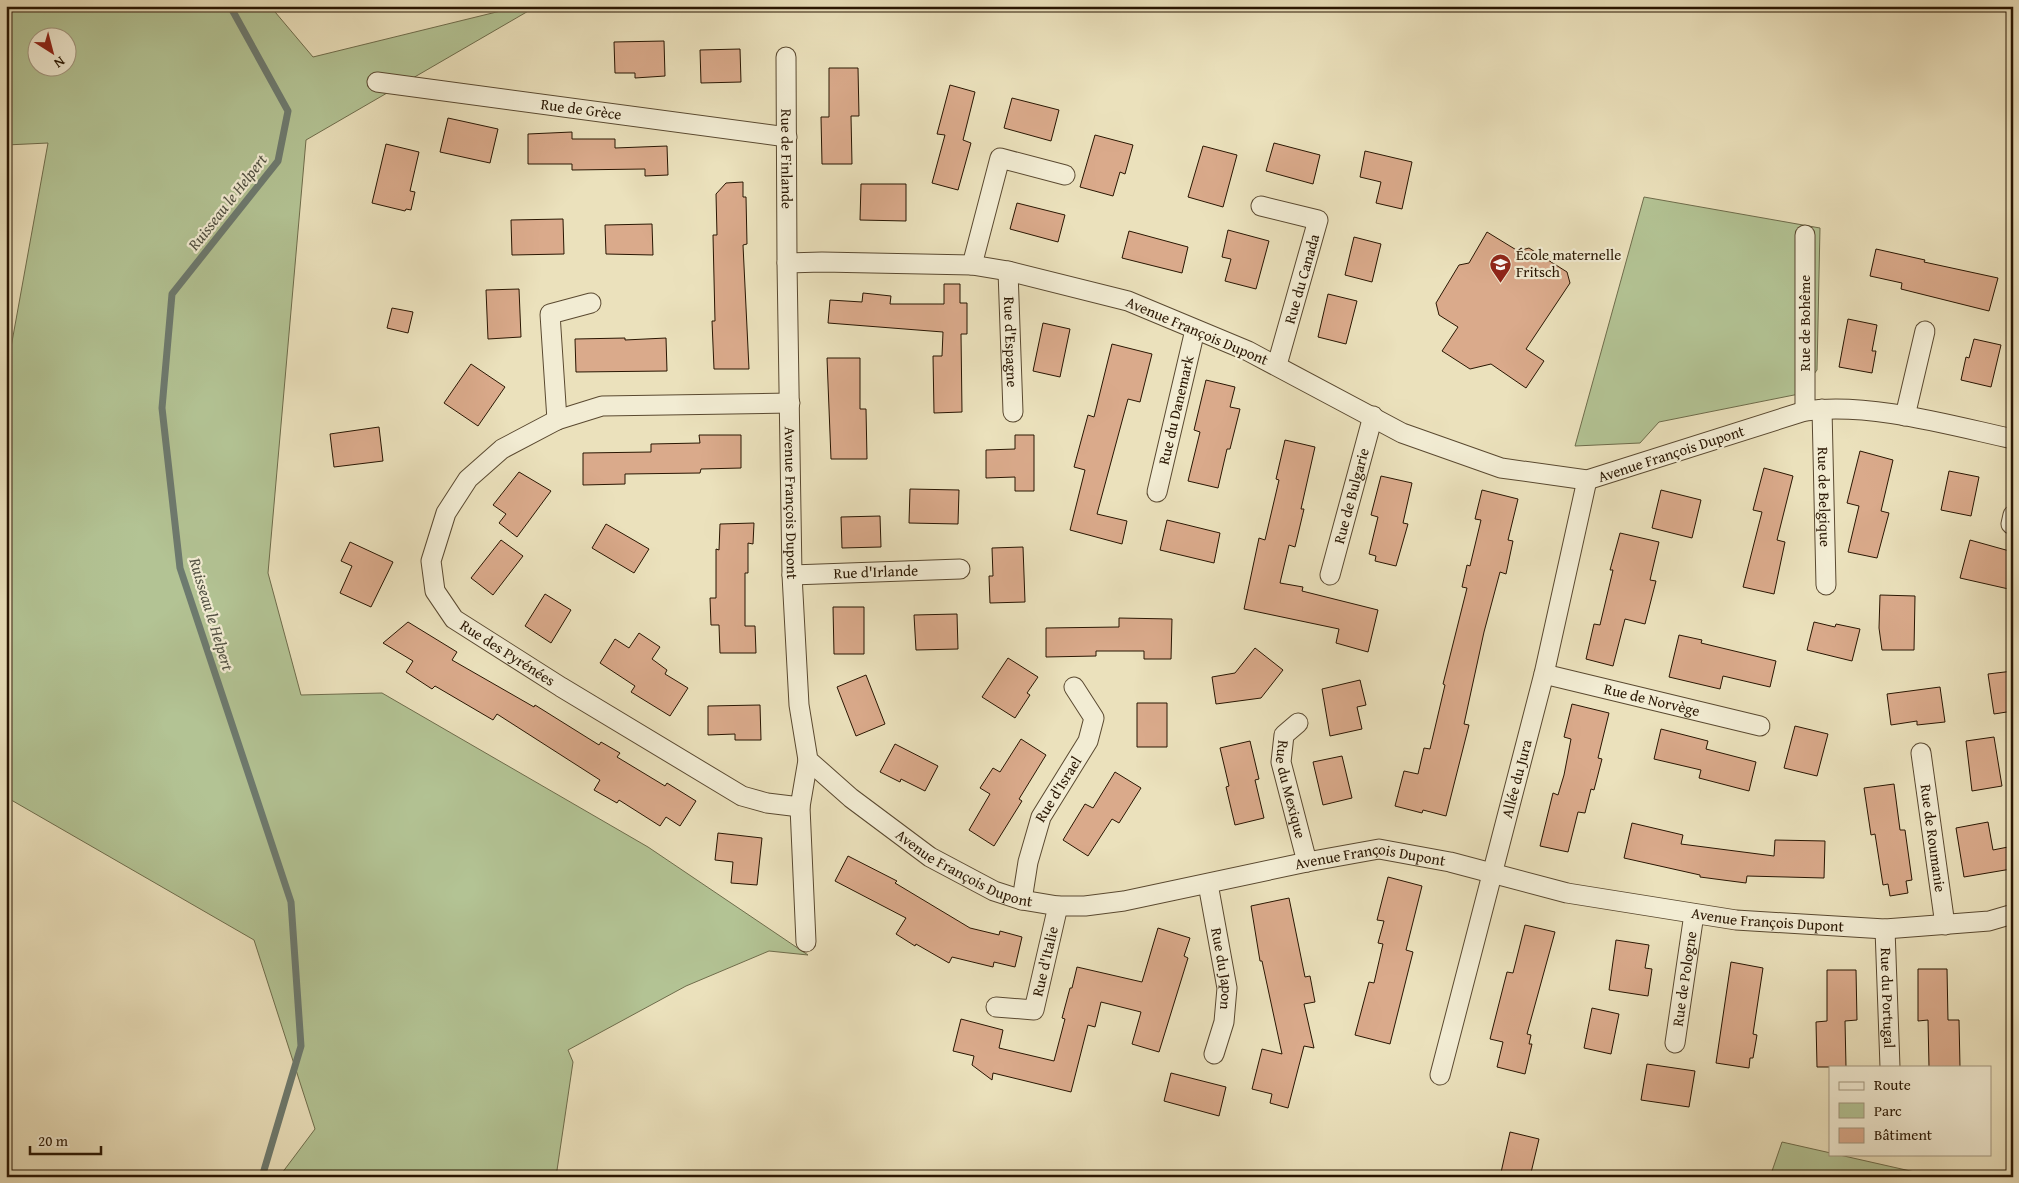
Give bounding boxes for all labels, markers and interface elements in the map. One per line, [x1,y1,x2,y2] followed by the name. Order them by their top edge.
[28,28,78,78] north arrow
[49,52,69,74] text: N
[540,93,623,125] street label: Rue de Grèce
[776,109,798,209] street label: Rue de Finlande
[181,148,273,256] water label: Ruisseau le Helpert
[1279,232,1324,326] street label: Rue du Canada
[1516,244,1621,282] place label: École maternelle Fritsch
[1488,252,1512,283] school or university icon: École maternelle Fritsch
[1794,275,1815,371] street label: Rue de Bohême
[1123,291,1272,370] street label: Avenue François Dupont
[999,296,1023,388] street label: Rue d'Espagne
[1153,353,1199,467] street label: Rue du Danemark
[1595,420,1747,487] street label: Avenue François Dupont
[780,426,803,580] street label: Avenue François Dupont
[1328,445,1374,546] street label: Rue de Bulgarie
[1813,447,1836,547] street label: Rue de Belgique
[183,554,241,674] water label: Ruisseau le Helpert
[833,559,919,584] street label: Rue d'Irlande
[456,615,559,691] street label: Rue des Pyrénées
[1602,678,1702,721] street label: Rue de Norvège
[1496,737,1537,820] street label: Allée du Jura
[1271,739,1311,841] street label: Rue du Mexique
[1029,752,1086,826] street label: Rue d'Israel
[1915,783,1951,894] street label: Rue de Roumanie
[892,824,1035,912] street label: Avenue François Dupont
[1293,838,1448,874] street label: Avenue François Dupont
[1690,902,1845,937] street label: Avenue François Dupont
[1026,924,1063,998] street label: Rue d'Italie
[1206,926,1238,1011] street label: Rue du Japon
[1667,930,1701,1028] street label: Rue de Pologne
[1876,947,1900,1049] street label: Rue du Portugal
[1829,1066,1992,1156] legend
[1874,1074,1911,1095] text: Route
[1874,1100,1902,1121] text: Parc
[30,1123,101,1155] scale bar
[1874,1124,1933,1145] text: Bâtiment
[38,1130,69,1151] text: 20 m

